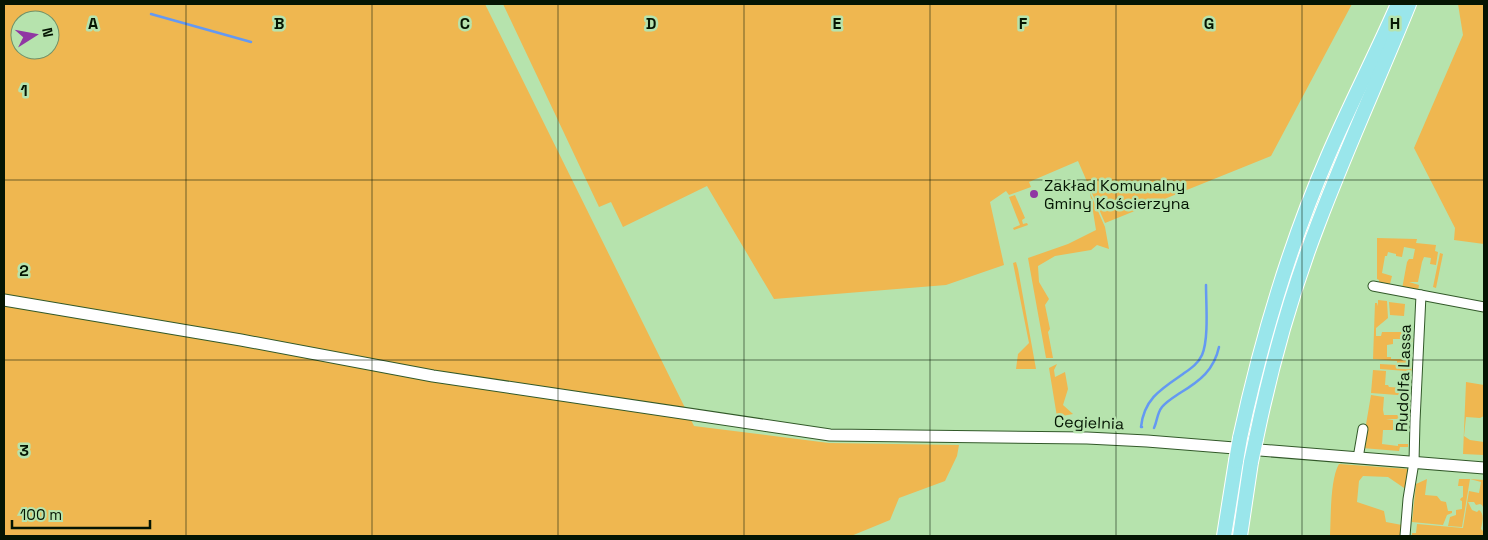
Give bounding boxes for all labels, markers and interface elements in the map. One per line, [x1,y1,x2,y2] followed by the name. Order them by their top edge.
[10,10,60,60] north arrow
[88,13,98,34] text: A
[274,13,284,34] text: B
[460,13,470,34] text: C
[646,13,656,34] text: D
[833,13,842,34] text: E
[1019,13,1028,34] text: F
[1204,13,1214,34] text: G
[1390,13,1400,34] text: H
[38,26,57,39] text: N
[20,80,28,101] text: 1
[1044,175,1190,214] place label: Zakład Komunalny Gminy Kościerzyna
[1028,188,1040,200] marker: Zakład Komunalny Gminy Kościerzyna
[19,260,29,281] text: 2
[1391,324,1416,432] street label: Rudolfa Lassa
[1054,411,1124,434] street label: Cegielnia
[19,440,29,461] text: 3
[12,498,150,530] scale bar
[20,505,62,524] text: 100 m

